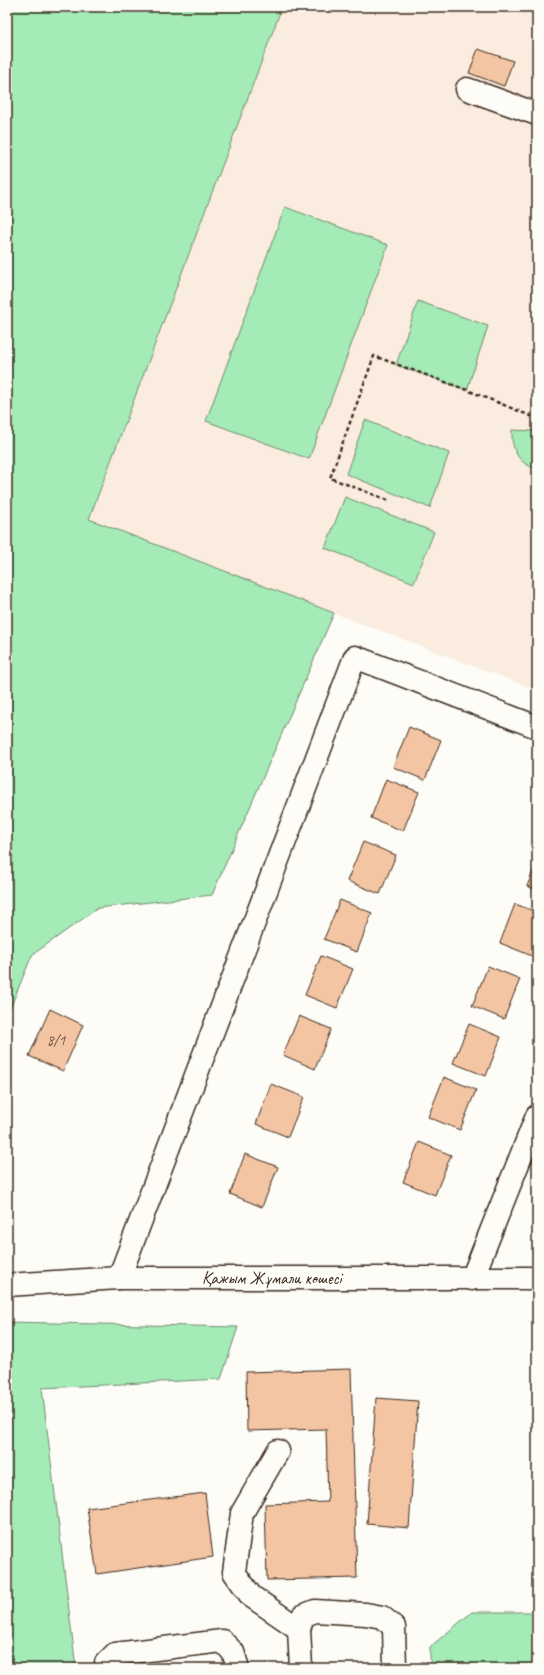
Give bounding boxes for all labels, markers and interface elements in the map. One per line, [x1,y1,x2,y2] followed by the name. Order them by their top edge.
[47,1031,66,1050] house number: 8/1
[202,1268,343,1289] street label: Қажым Жұмали көшесі

